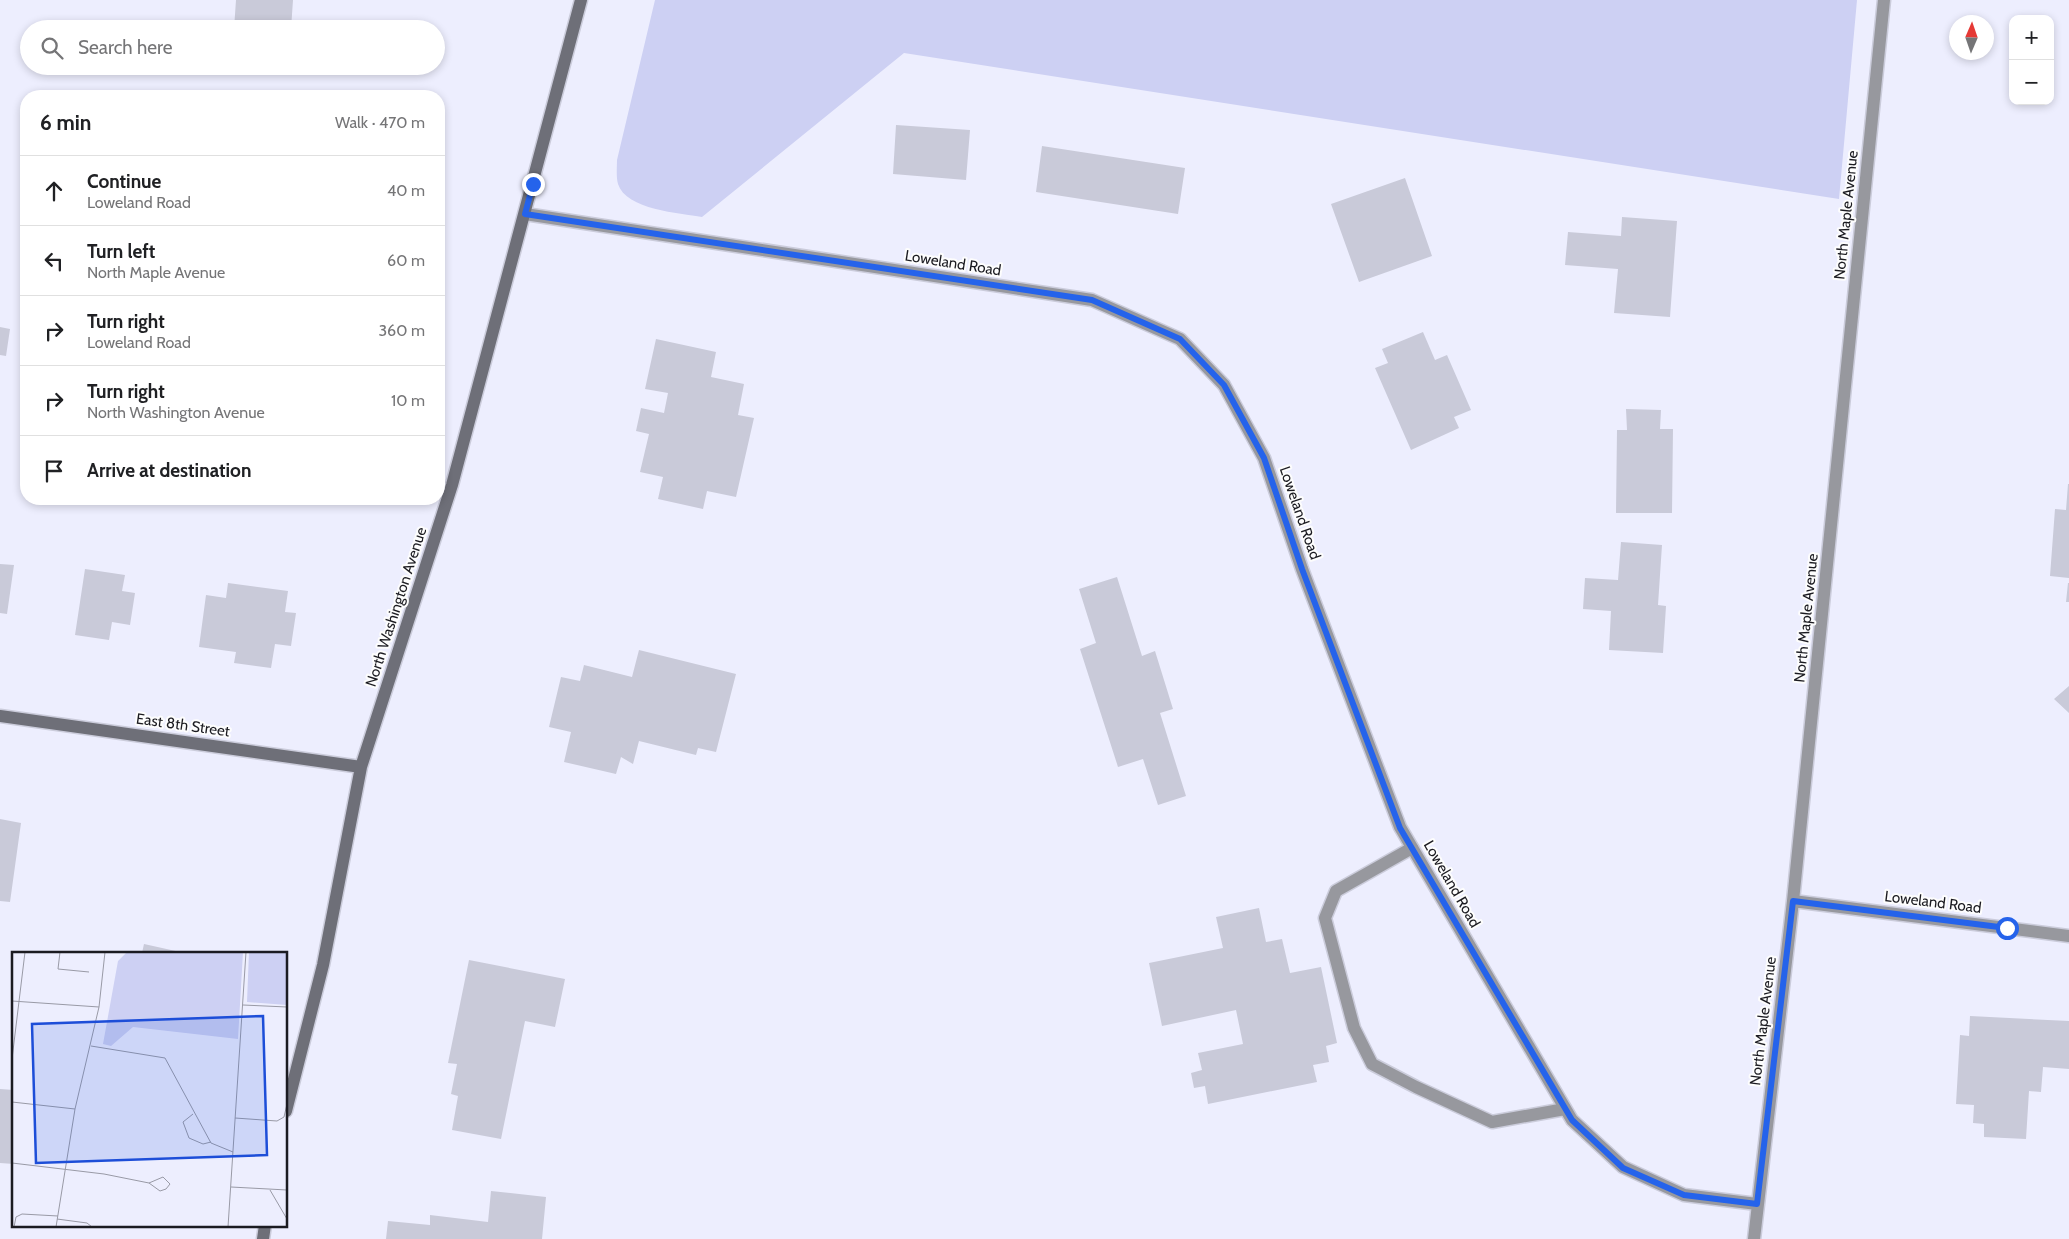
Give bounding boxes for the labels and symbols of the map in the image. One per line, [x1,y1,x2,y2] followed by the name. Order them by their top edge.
[1949,15,1994,60] north arrow
[1830,149,1862,280] street label: North Maple Avenue
[522,173,545,196] route end
[903,246,1003,280] street label: Loweland Road
[1276,464,1324,562] street label: Loweland Road
[362,525,430,689] street label: North Washington Avenue
[1790,552,1822,683] street label: North Maple Avenue
[135,710,231,740] street label: East 8th Street
[1420,837,1484,931] street label: Loweland Road
[1884,887,1982,917] street label: Loweland Road
[1996,917,2019,940] route start
[12,952,288,1226] inset map
[1746,955,1780,1086] street label: North Maple Avenue

